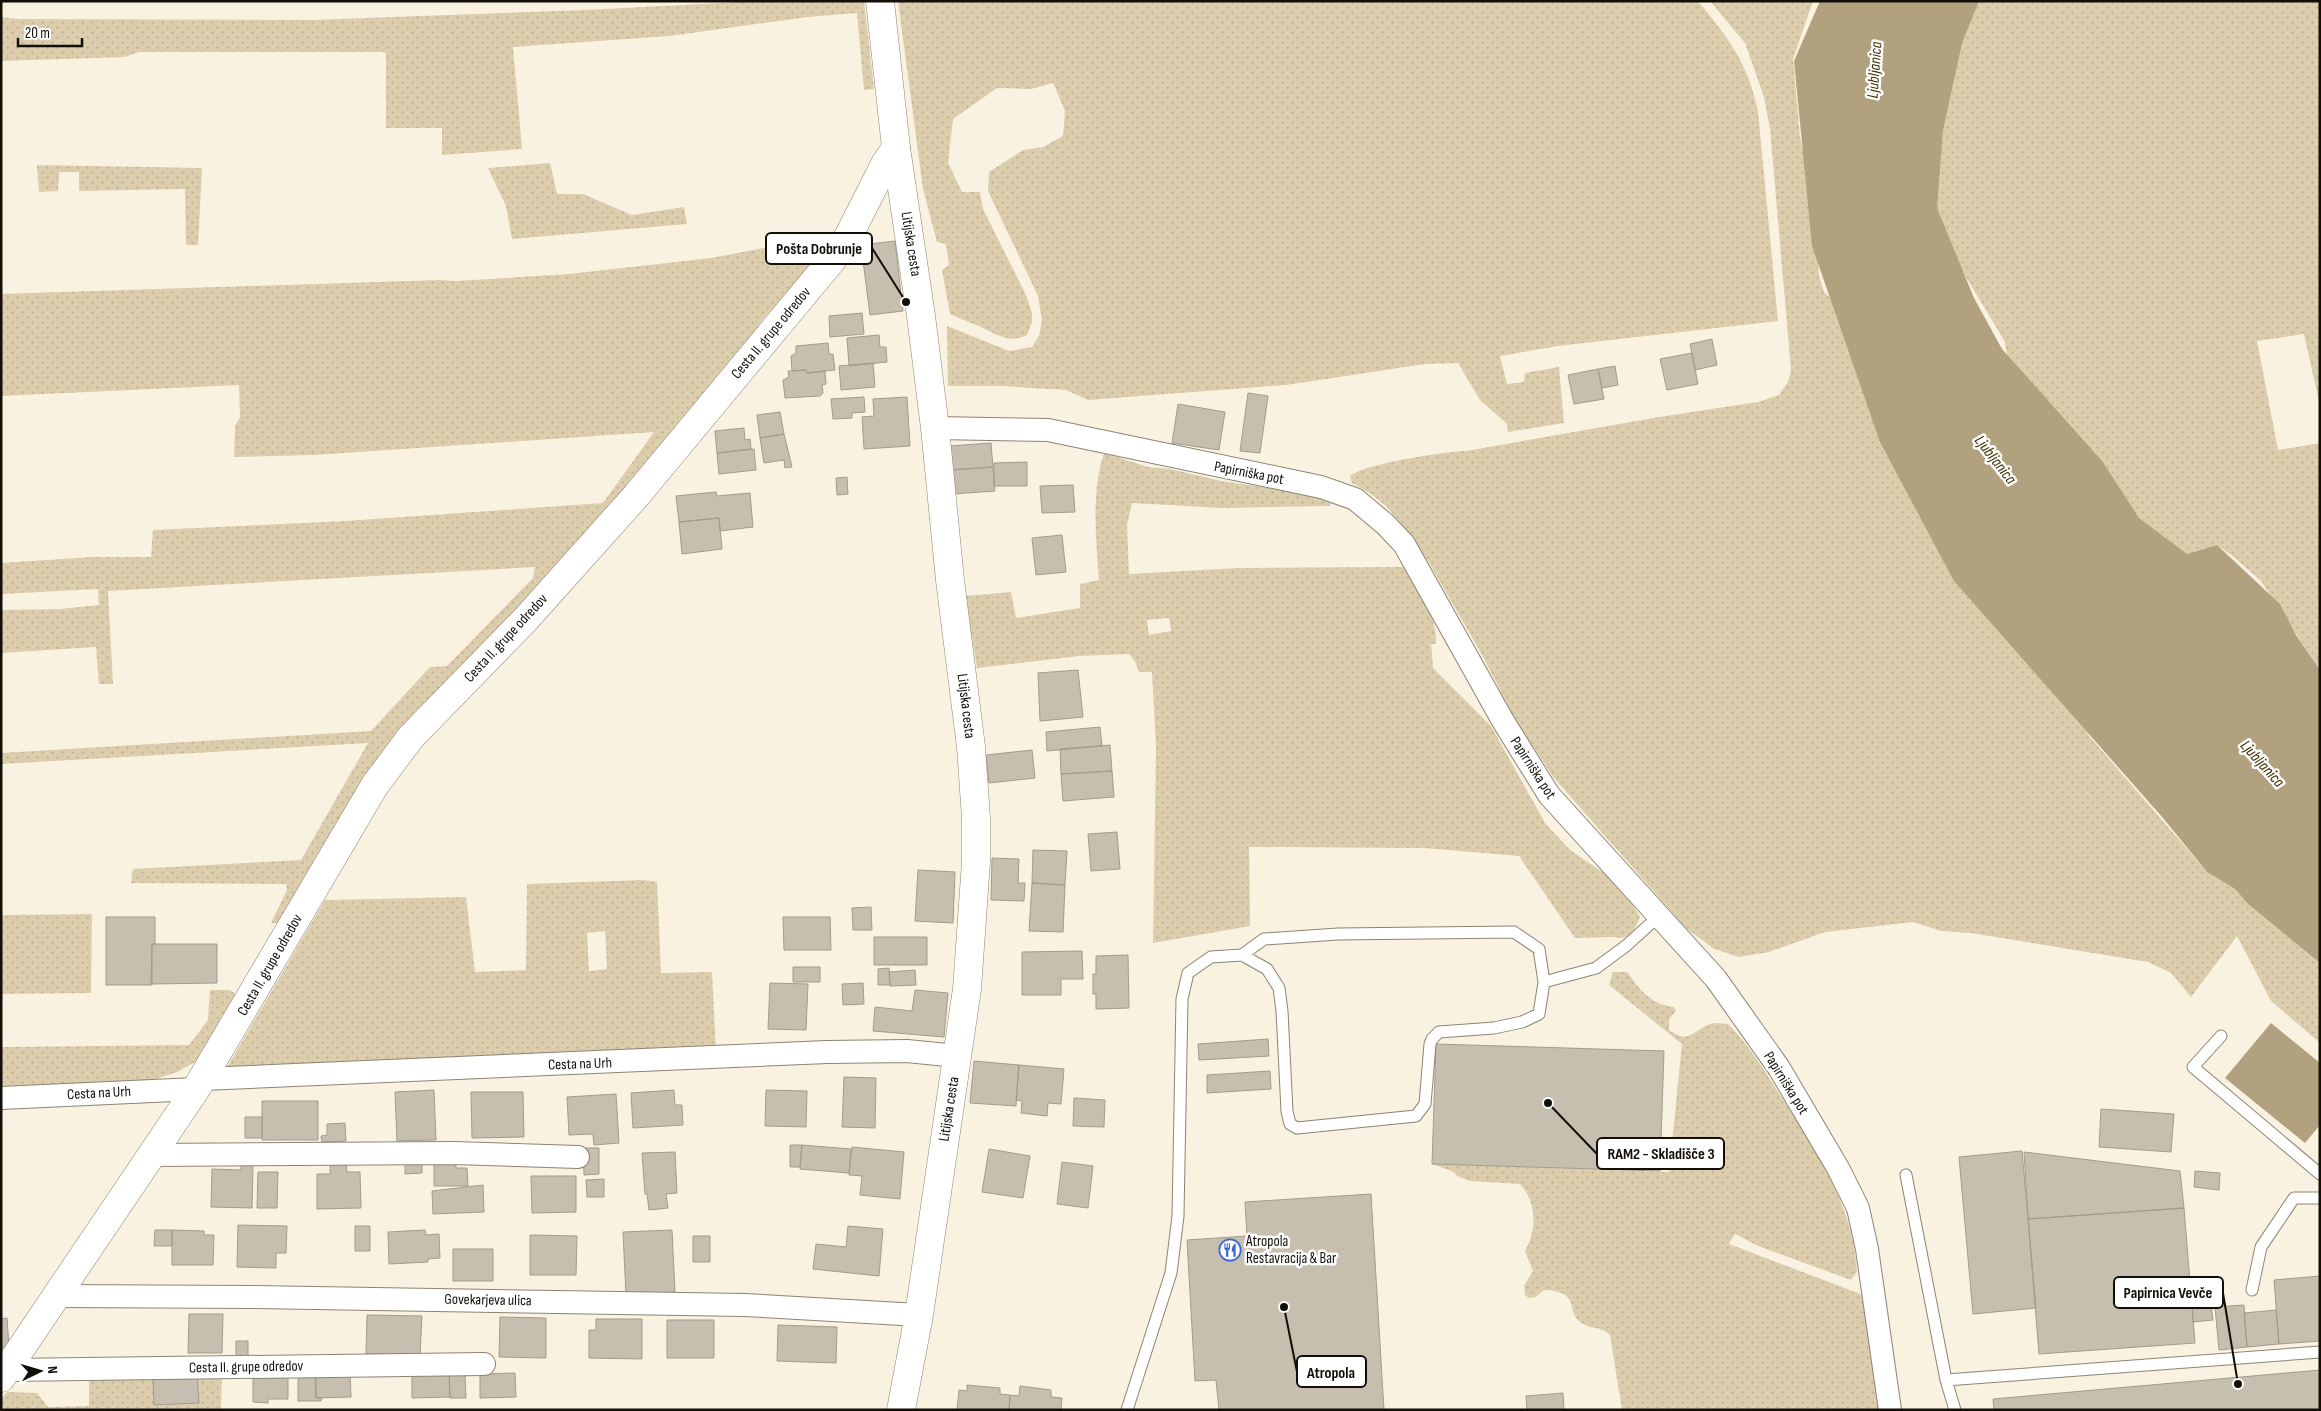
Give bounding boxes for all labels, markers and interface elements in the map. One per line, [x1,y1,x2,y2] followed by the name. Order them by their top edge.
[18,15,81,47] scale bar
[25,24,50,43] text: 20 m
[1864,40,1886,99] water label: Ljubljanica
[897,210,926,278] street label: Litijska cesta
[766,233,872,264] callout: Pošta Dobrunje
[776,240,862,259] text: Pošta Dobrunje
[727,283,815,383] street label: Cesta II. grupe odredov
[1970,432,2020,489] water label: Ljubljanica
[1212,457,1286,489] street label: Papirniška pot
[460,590,552,686] street label: Cesta II. grupe odredov
[953,672,979,740] street label: Litijska cesta
[1506,733,1560,803] street label: Papirniška pot
[2236,737,2288,792] water label: Ljubljanica
[233,911,307,1019] street label: Cesta II. grupe odredov
[1759,1048,1813,1118] street label: Papirniška pot
[548,1053,612,1075] street label: Cesta na Urh
[935,1075,964,1143] street label: Litijska cesta
[67,1082,131,1104] street label: Cesta na Urh
[1597,1138,1724,1169] callout: RAM2 - Skladišče 3
[1607,1145,1715,1164] text: RAM2 - Skladišče 3
[1245,1232,1337,1268] place label: Atropola Restavracija & Bar
[1218,1238,1242,1262] restaurant icon: Atropola Restavracija & Bar
[2114,1277,2223,1308] callout: Papirnica Vevče
[2124,1284,2213,1303] text: Papirnica Vevče
[444,1290,532,1310] street label: Govekarjeva ulica
[15,1346,65,1396] north arrow
[189,1356,304,1377] street label: Cesta II. grupe odredov
[1297,1356,1366,1387] callout: Atropola
[1306,1364,1355,1383] text: Atropola
[44,1365,61,1374] text: N

